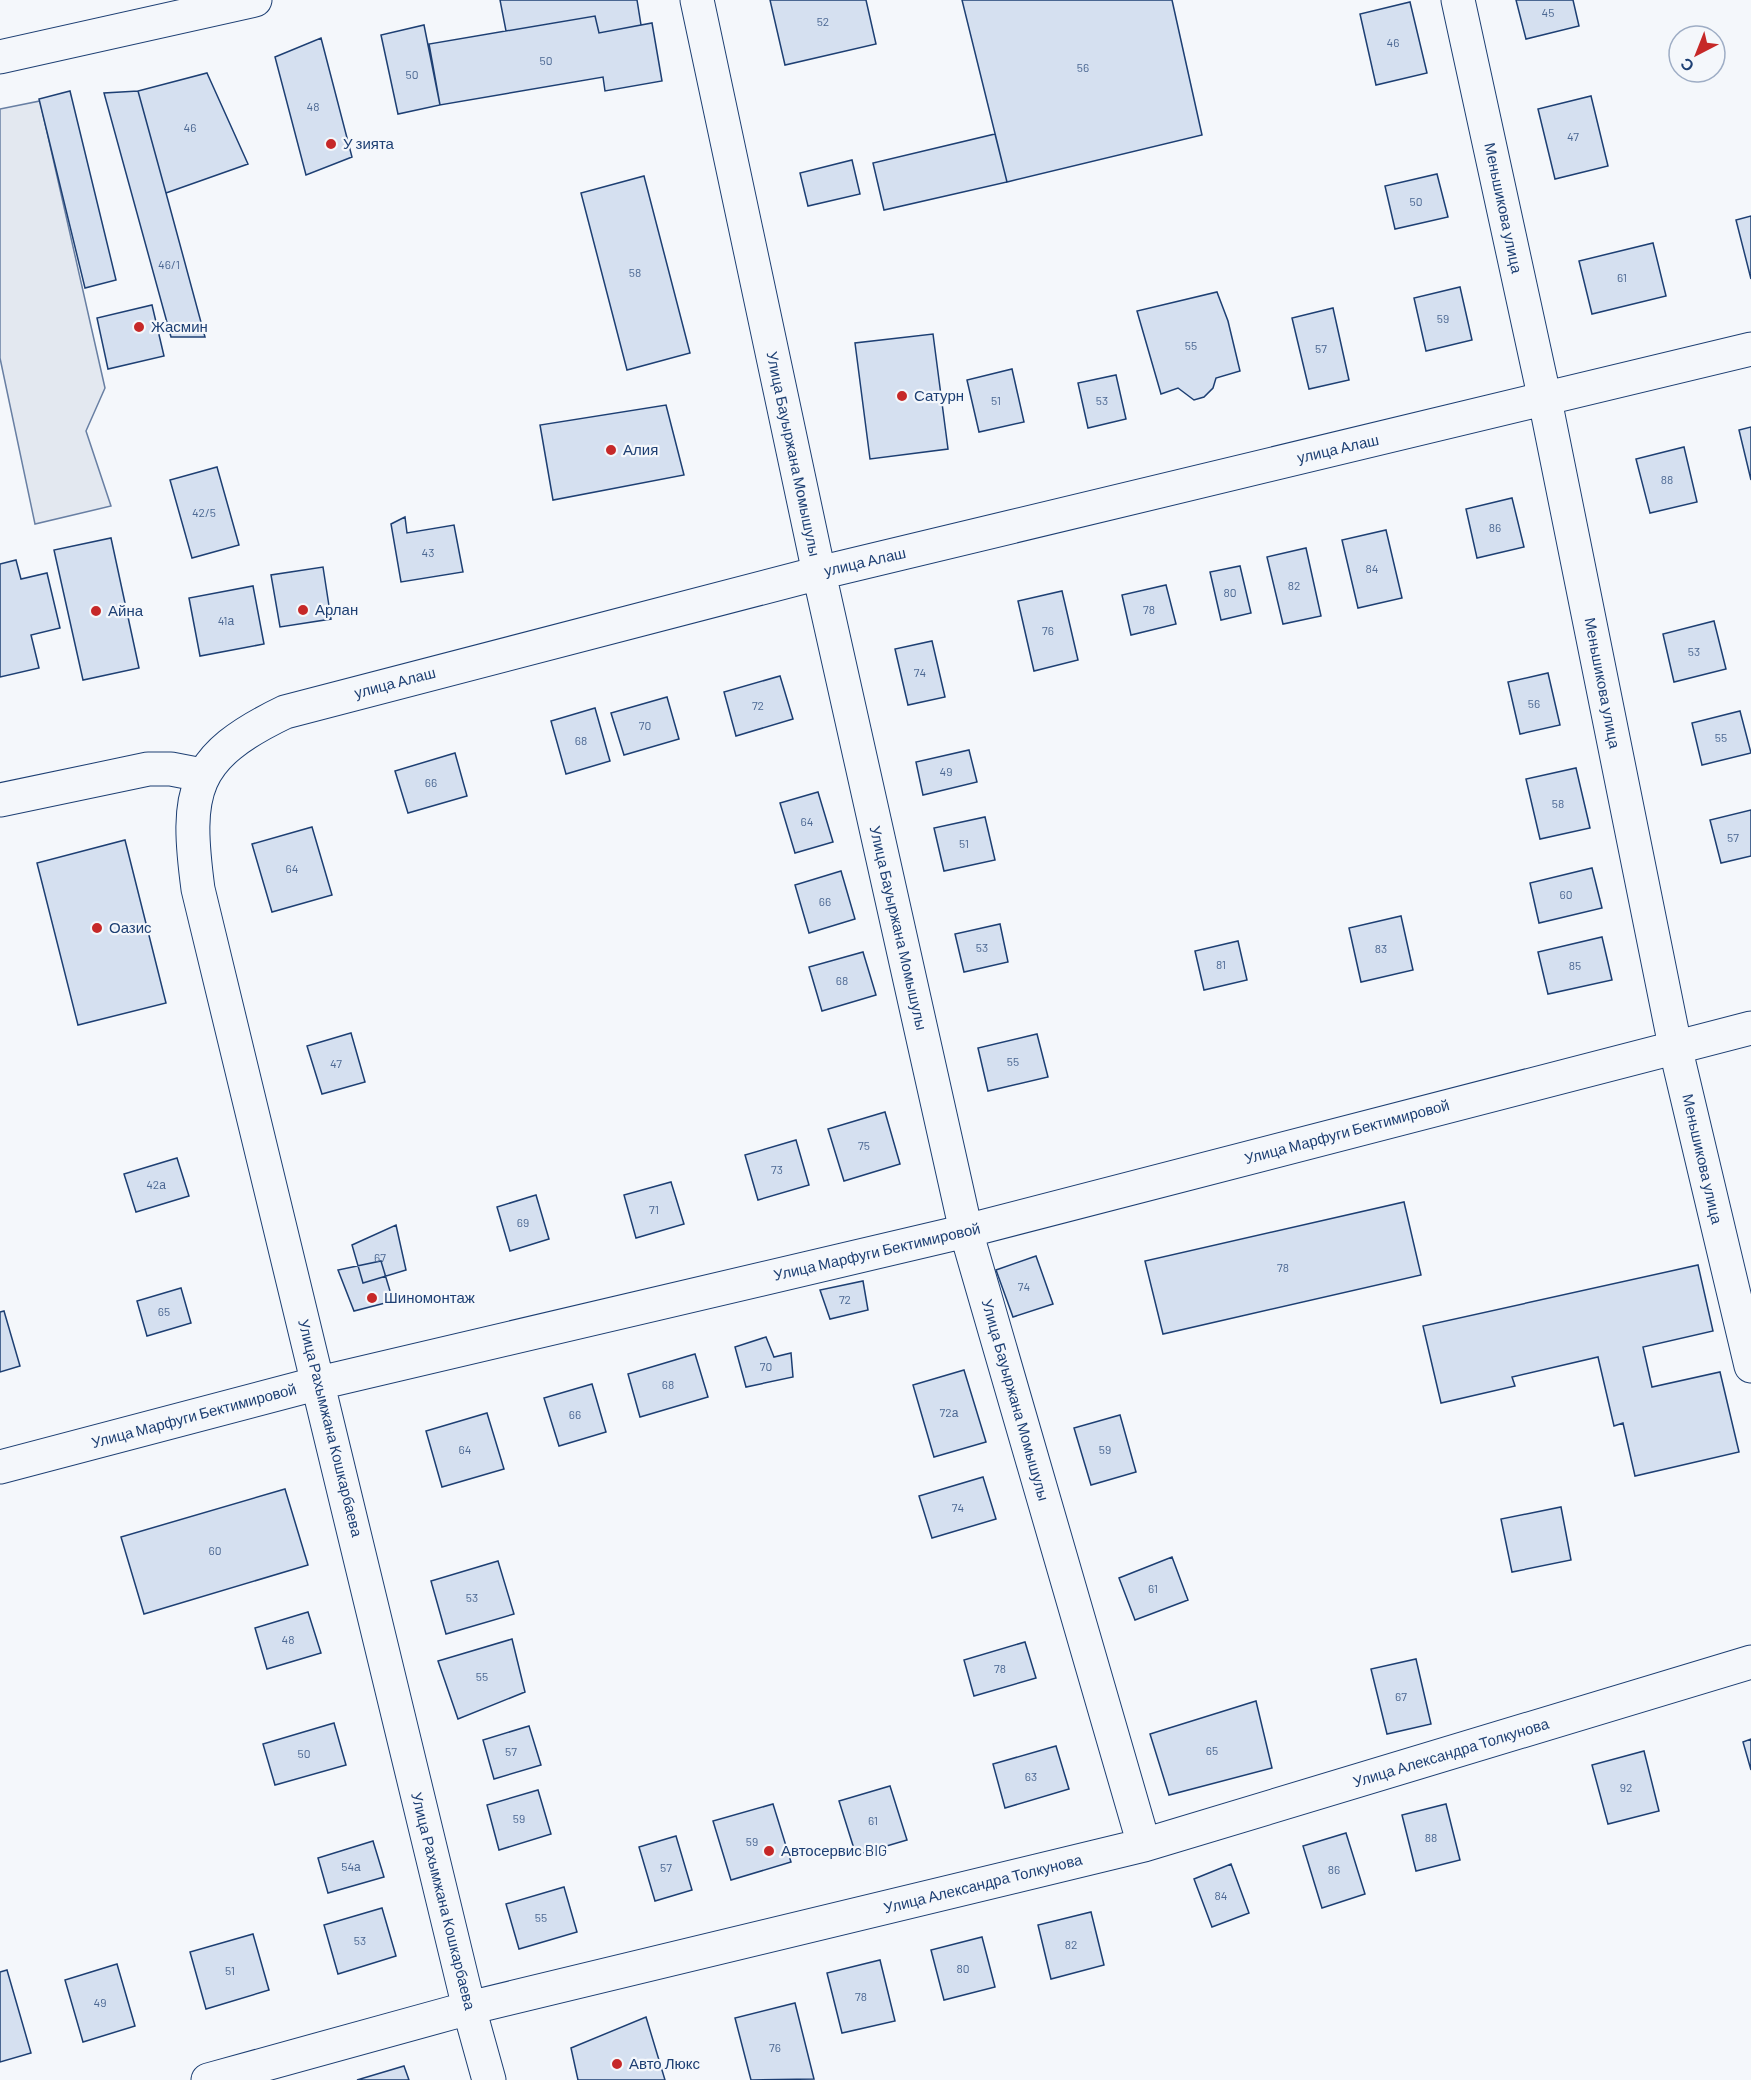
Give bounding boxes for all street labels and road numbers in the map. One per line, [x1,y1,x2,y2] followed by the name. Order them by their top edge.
[1481,141,1527,275] street label: Меньшикова улица
[763,350,825,558] street label: Улица Бауыржана Момышулы
[1295,430,1380,466] street label: улица Алаш
[822,543,907,579] street label: улица Алаш
[1581,616,1625,750] street label: Меньшикова улица
[352,663,437,702] street label: улица Алаш
[867,824,931,1032] street label: Улица Бауыржана Момышулы
[1679,1092,1727,1226] street label: Меньшикова улица
[1242,1095,1451,1167] street label: Улица Марфуги Бектимировой
[772,1218,982,1284] street label: Улица Марфуги Бектимировой
[978,1297,1053,1503] street label: Улица Бауыржана Момышулы
[295,1317,367,1539] street label: Улица Рахымжана Кошкарбаева
[89,1379,298,1451] street label: Улица Марфуги Бектимировой
[1351,1713,1551,1790] street label: Улица Александра Толкунова
[408,1790,480,2012] street label: Улица Рахымжана Кошкарбаева
[882,1849,1084,1916] street label: Улица Александра Толкунова

